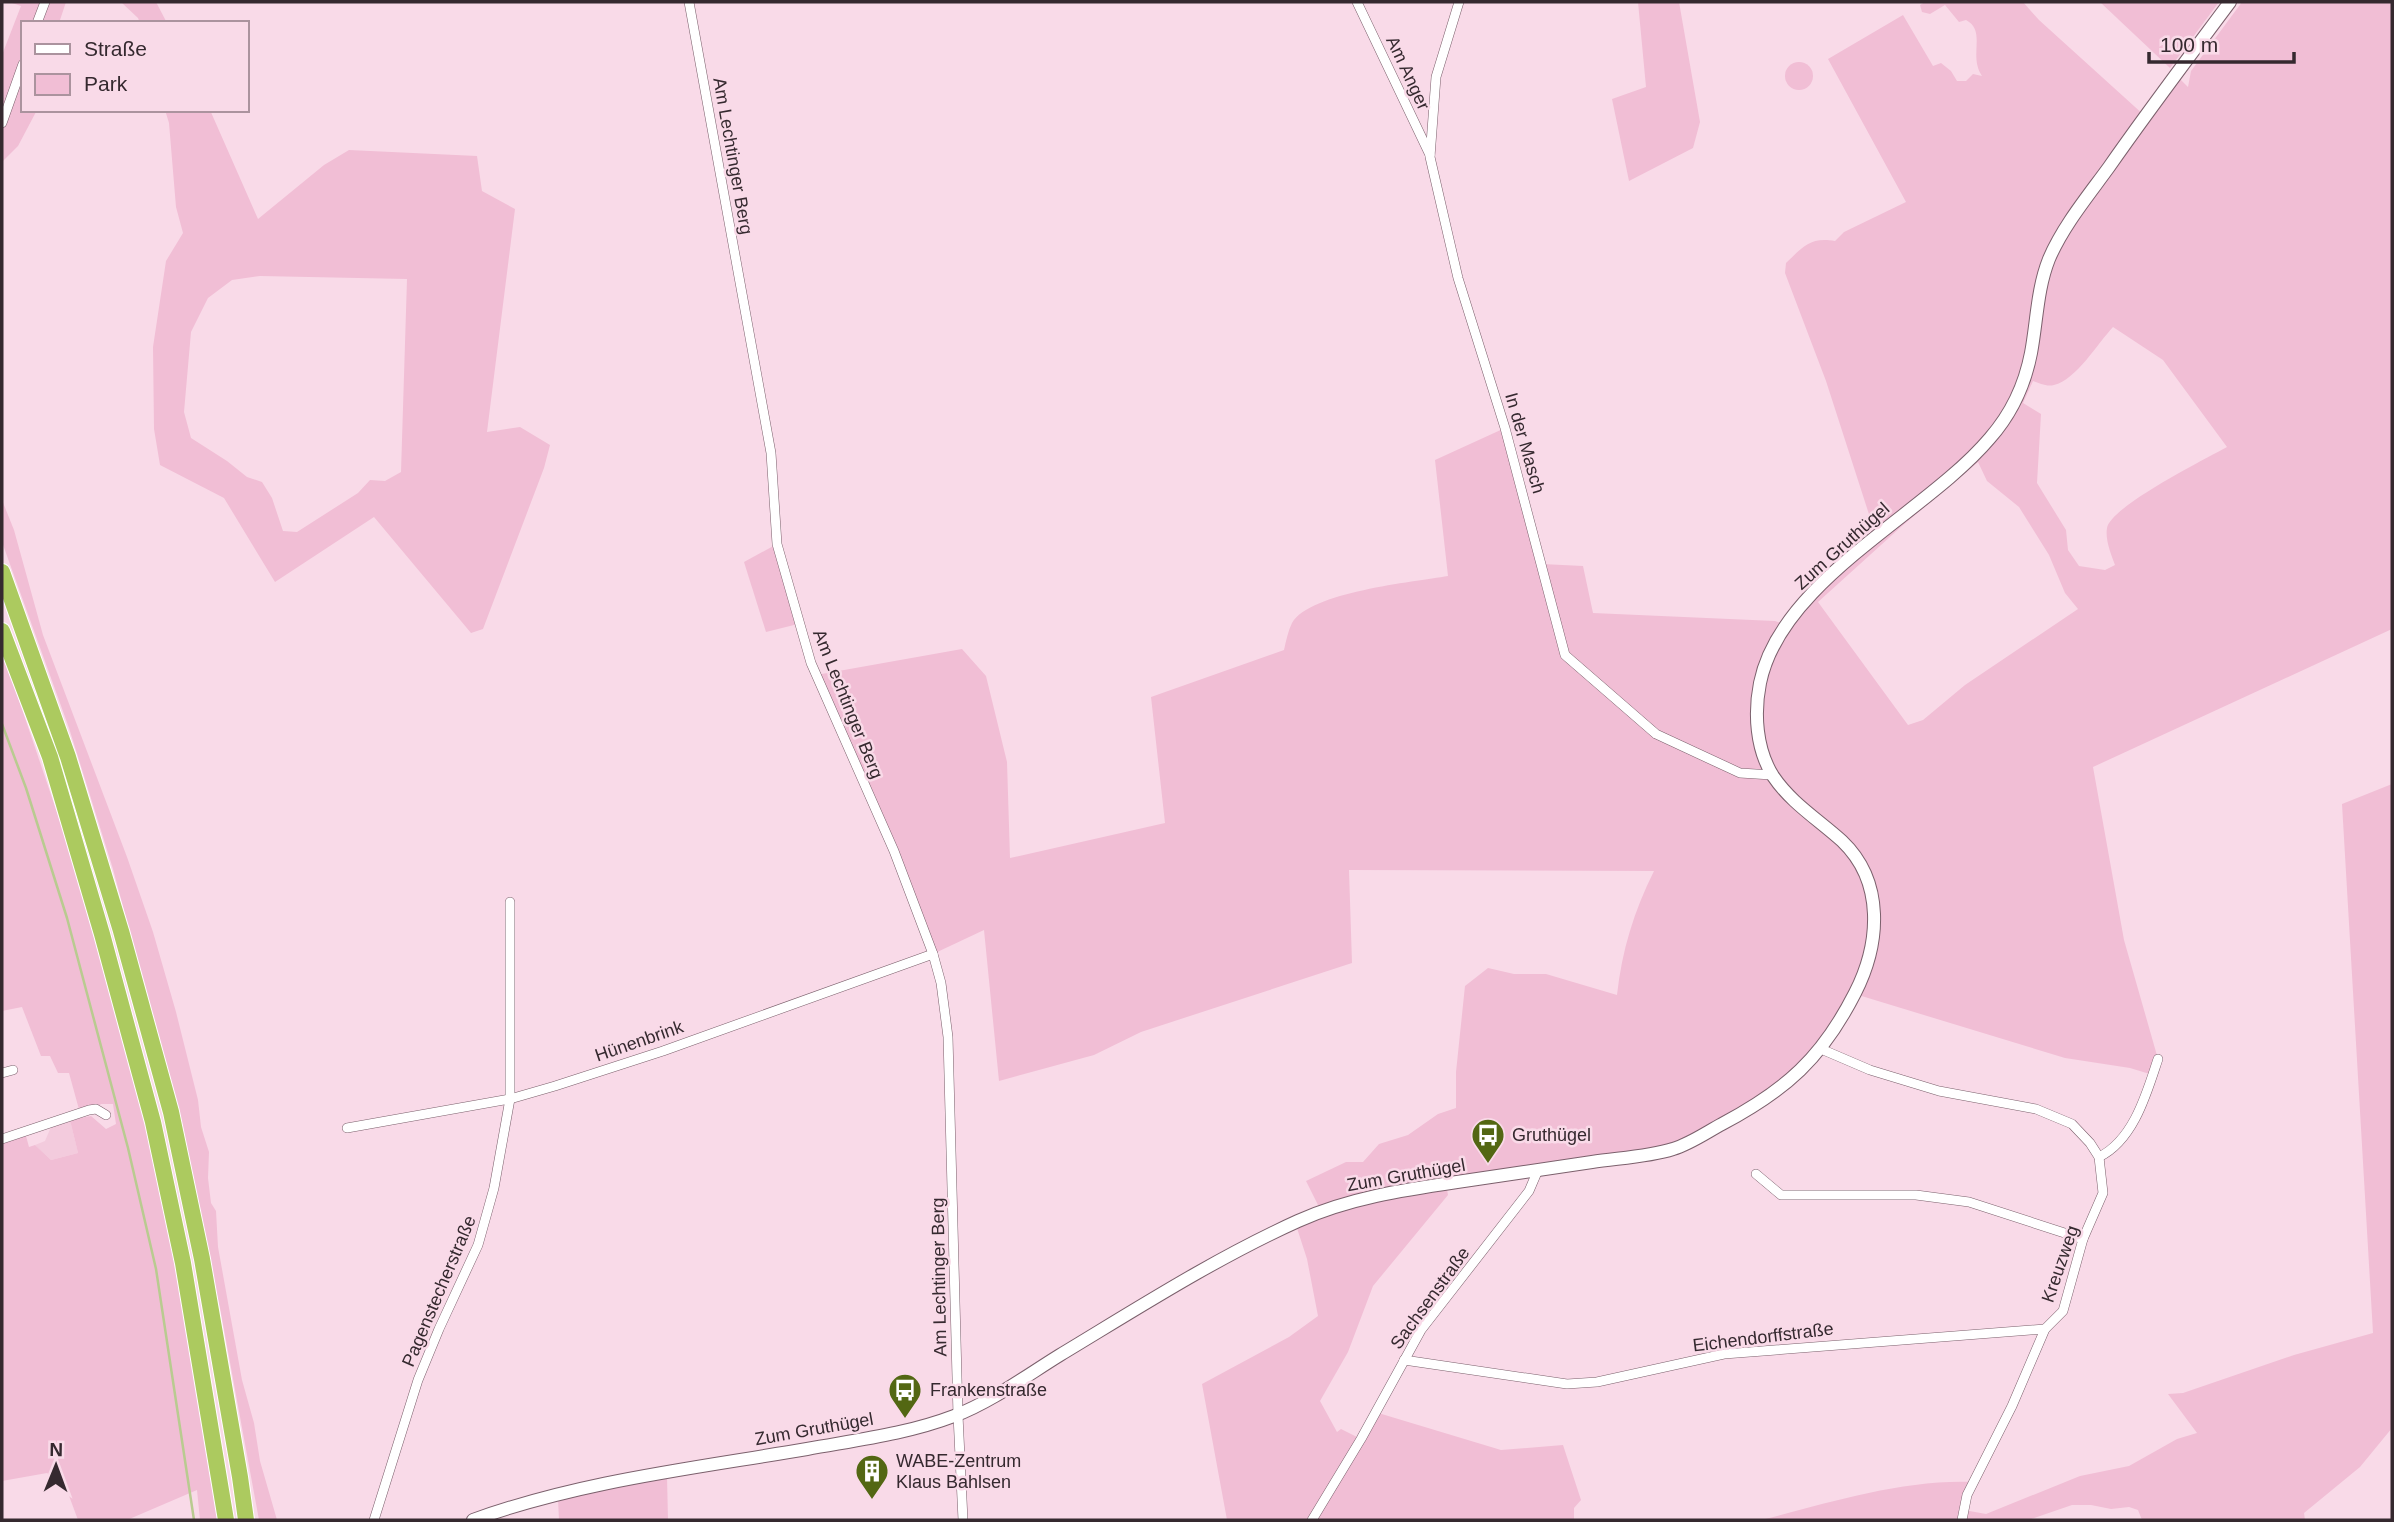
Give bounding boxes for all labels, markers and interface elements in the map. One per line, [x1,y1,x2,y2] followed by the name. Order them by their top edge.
[21,21,248,112] legend
[2149,21,2294,65] scale bar
[1382,33,1434,113] street label: Am Anger
[2160,33,2218,56] text: 100 m
[84,37,147,60] text: Straße
[84,72,128,95] text: Park
[709,76,757,236] street label: Am Lechtinger Berg
[1501,390,1549,496] street label: In der Masch
[1791,498,1893,594] street label: Zum Gruthügel
[809,626,887,782] street label: Am Lechtinger Berg
[592,1016,687,1065] street label: Hünenbrink
[1469,1116,1507,1165] bus stop icon: Gruthügel
[1512,1125,1591,1145] place label: Gruthügel
[1345,1155,1467,1195] street label: Zum Gruthügel
[928,1197,950,1357] street label: Am Lechtinger Berg
[398,1212,480,1370] street label: Pagenstecherstraße
[2038,1223,2082,1305] street label: Kreuzweg
[1386,1243,1474,1353] street label: Sachsenstraße
[1691,1318,1835,1356] street label: Eichendorffstraße
[886,1371,924,1420] bus stop icon: Frankenstraße
[930,1380,1047,1400] place label: Frankenstraße
[753,1409,875,1449] street label: Zum Gruthügel
[21,1431,91,1501] north arrow
[49,1439,63,1460] text: N
[896,1451,1021,1492] place label: WABE-Zentrum Klaus Bahlsen
[853,1452,891,1501] building icon: WABE-Zentrum Klaus Bahlsen

